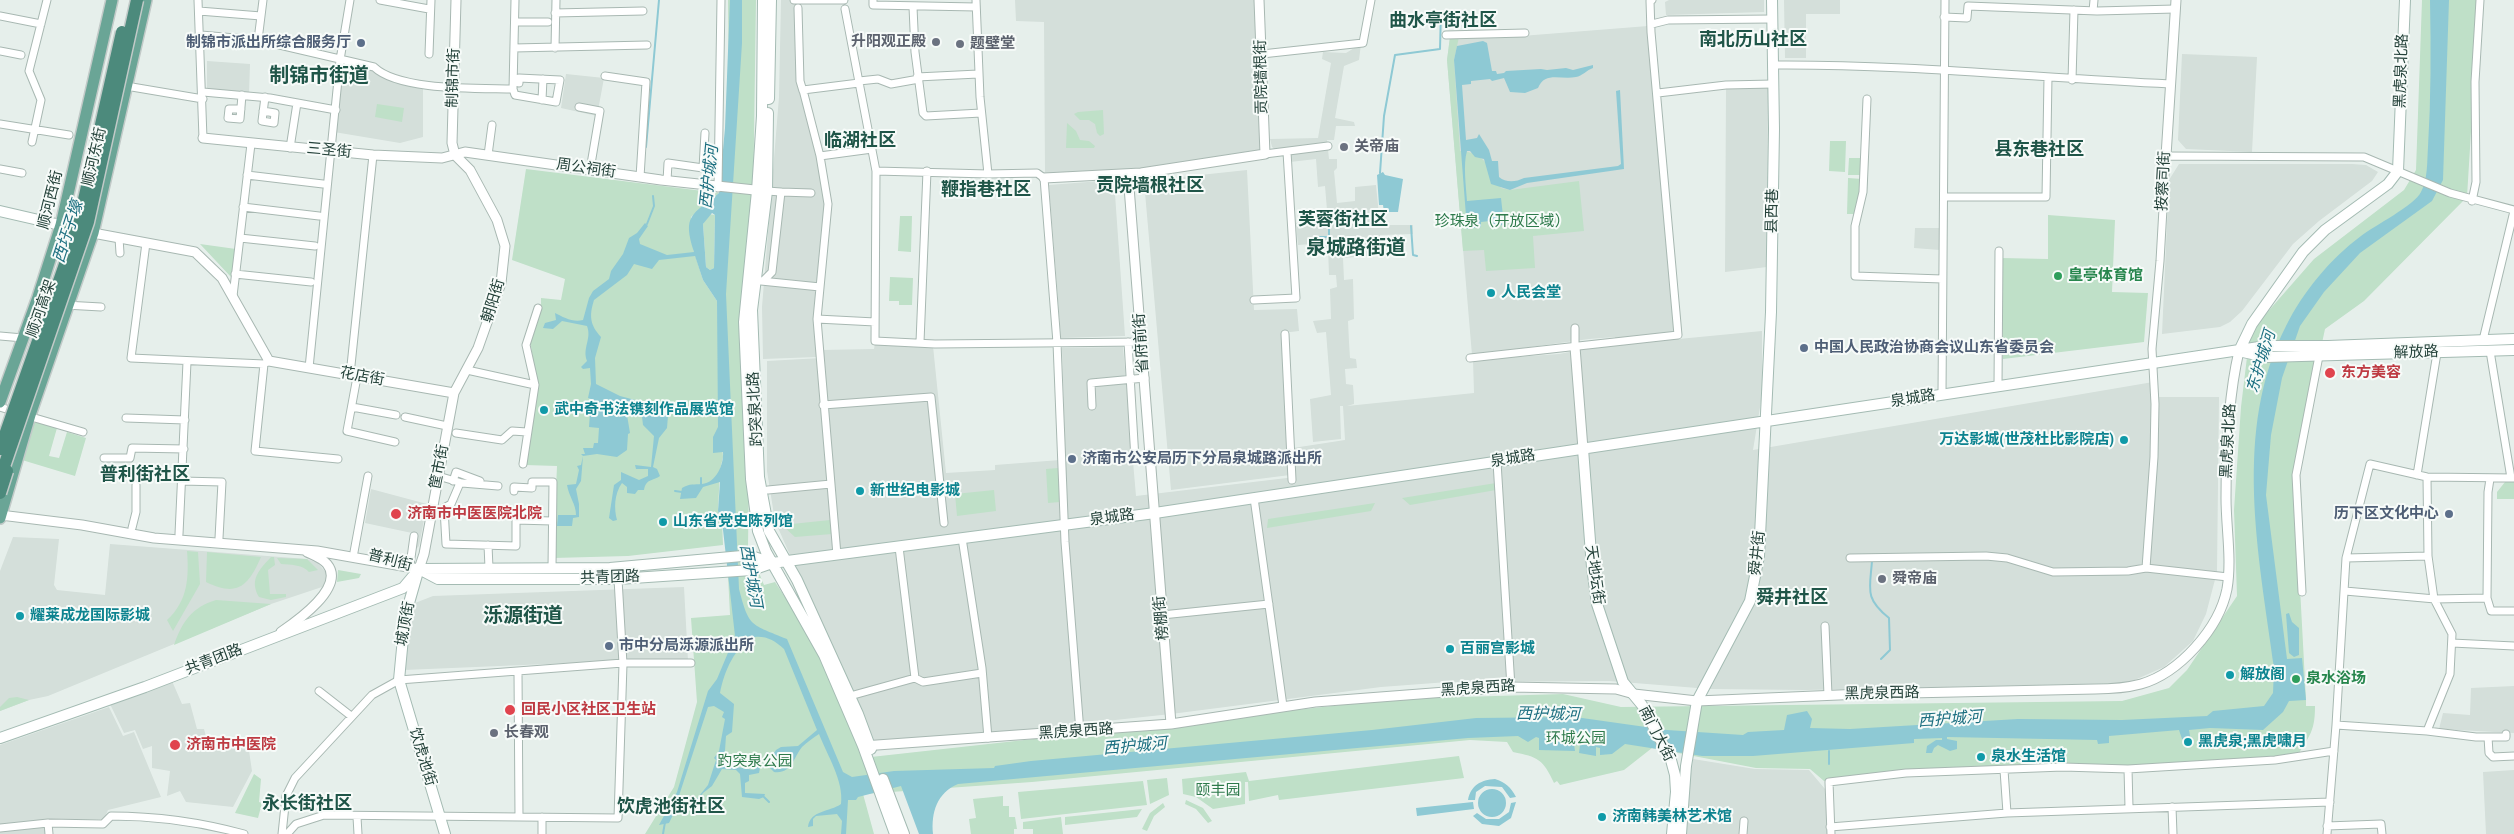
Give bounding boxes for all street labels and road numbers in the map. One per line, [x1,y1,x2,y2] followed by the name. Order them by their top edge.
[2392,33,2412,109] street label: 黑虎泉北路
[1252,39,1272,115] street label: 贡院墙根街
[444,48,464,108] street label: 制锦市街
[79,126,111,188] street label: 顺河东街
[306,140,352,162] street label: 三圣街
[2153,151,2175,211] street label: 按察司街
[555,156,617,182] street label: 周公祠街
[35,169,67,231] street label: 顺河西街
[1764,188,1782,234] street label: 县西巷
[479,277,509,325] street label: 朝阳街
[24,278,60,340] street label: 顺河高架
[1131,312,1153,374] street label: 省府前街
[2393,343,2439,363] street label: 解放路
[338,364,386,390] street label: 花店街
[745,371,767,447] street label: 趵突泉北路
[1889,387,1937,411] street label: 泉城路
[2218,403,2240,479] street label: 黑虎泉北路
[427,443,453,491] street label: 筐市街
[1489,447,1537,471] street label: 泉城路
[1088,506,1136,530] street label: 泉城路
[1747,530,1769,576] street label: 舜井街
[1581,544,1607,606] street label: 天地坛街
[366,546,414,576] street label: 普利街
[580,568,640,588] street label: 共青团路
[1151,595,1173,641] street label: 榜棚街
[393,600,419,648] street label: 城顶街
[183,641,245,679] street label: 共青团路
[1440,677,1516,701] street label: 黑虎泉西路
[1844,684,1920,704] street label: 黑虎泉西路
[1634,703,1678,765] street label: 南门大街
[1038,720,1114,744] street label: 黑虎泉西路
[405,726,439,788] street label: 饮虎池街

